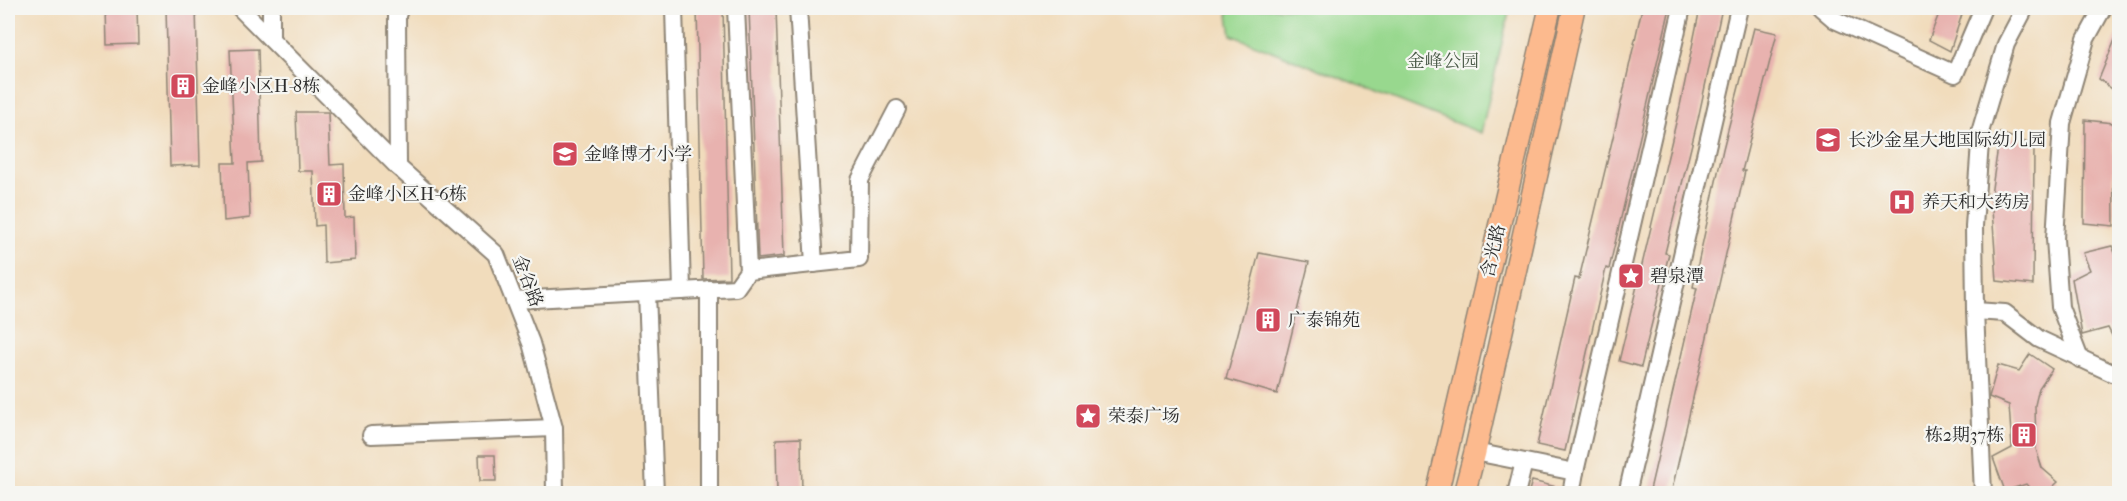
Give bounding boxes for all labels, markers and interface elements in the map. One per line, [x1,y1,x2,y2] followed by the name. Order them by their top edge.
[1407,51,1479,72] park label: 金峰公园
[168,71,198,101] building icon: 金峰小区H-8栋
[202,76,320,97] place label: 金峰小区H-8栋
[1813,125,1843,155] school or university icon: 长沙金星大地国际幼儿园
[1848,130,2046,151] place label: 长沙金星大地国际幼儿园
[550,139,580,169] school or university icon: 金峰博才小学
[584,144,692,165] place label: 金峰博才小学
[314,179,344,209] building icon: 金峰小区H-6栋
[348,184,467,205] place label: 金峰小区H-6栋
[1887,187,1917,217] hospital icon: 养天和大药房
[1922,192,2030,213] place label: 养天和大药房
[1477,222,1510,280] street label: 含光路
[508,252,547,310] street label: 金谷路
[1616,261,1646,291] place icon: 碧泉潭
[1650,266,1704,287] place label: 碧泉潭
[1253,305,1283,335] building icon: 广泰锦苑
[1288,310,1360,331] place label: 广泰锦苑
[1073,401,1103,431] place icon: 荣泰广场
[1108,406,1180,427] place label: 荣泰广场
[2009,420,2039,450] building icon: 栋2期37栋
[1925,425,2004,446] place label: 栋2期37栋

